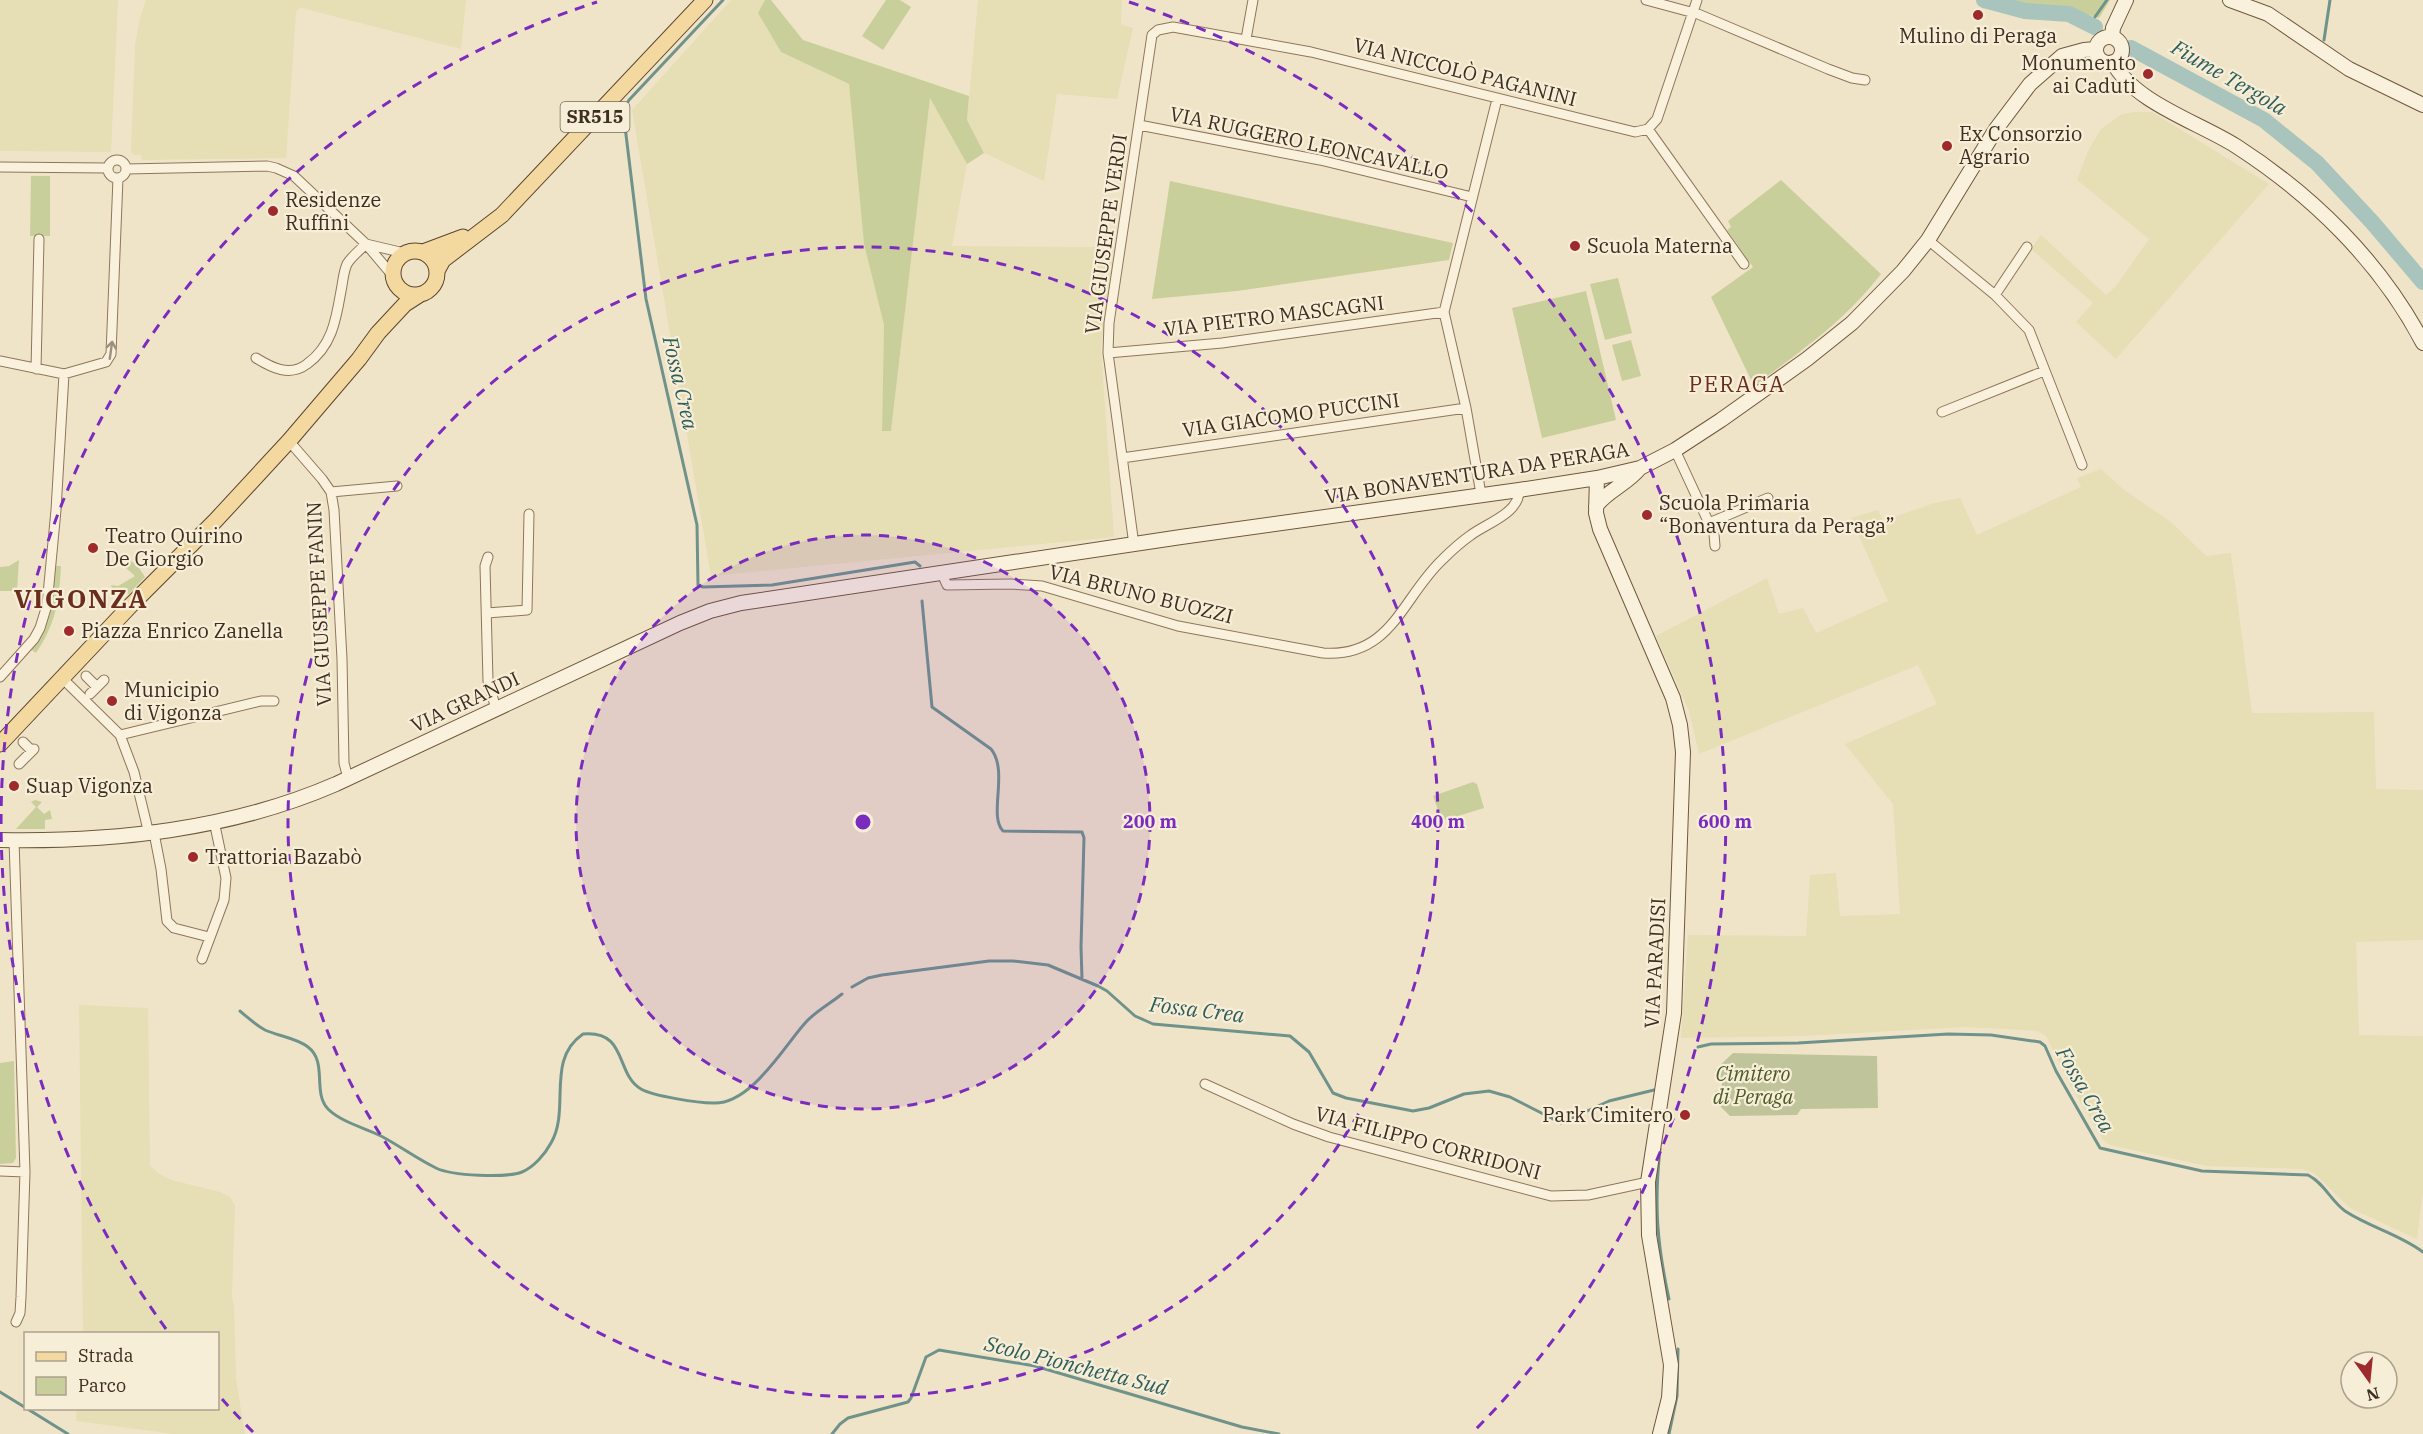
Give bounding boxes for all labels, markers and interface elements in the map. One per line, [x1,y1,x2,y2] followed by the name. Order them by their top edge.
[1971,8,1985,22] marker: Mulino di Peraga
[1899,22,2057,49] place label: Mulino di Peraga
[1351,31,1580,112] street label: VIA NICCOLÒ PAGANINI
[2166,32,2293,122] water label: Fiume Tergola
[2021,49,2136,99] place label: Monumento ai Caduti
[2141,67,2155,81] marker: Monumento ai Caduti
[1167,100,1451,185] street label: VIA RUGGERO LEONCAVALLO
[560,102,630,132] road number: SR515
[1959,120,2082,170] place label: Ex Consorzio Agrario
[1078,132,1133,336] street label: VIA GIUSEPPE VERDI
[1940,139,1954,153] marker: Ex Consorzio Agrario
[285,186,381,236] place label: Residenze Ruffini
[266,204,280,218] marker: Residenze Ruffini
[1587,232,1733,259] place label: Scuola Materna
[1568,239,1582,253] marker: Scuola Materna
[1162,289,1386,342] street label: VIA PIETRO MASCAGNI
[656,332,705,433] water label: Fossa Crea
[105,340,116,360] one-way arrow
[1688,369,1786,398] district label: PERAGA
[1181,386,1401,443] street label: VIA GIACOMO PUCCINI
[1323,435,1631,510] street label: VIA BONAVENTURA DA PERAGA
[1659,489,1895,539] place label: Scuola Primaria “Bonaventura da Peraga”
[300,501,337,707] street label: VIA GIUSEPPE FANIN
[1640,508,1654,522] marker: Scuola Primaria “Bonaventura da Peraga”
[105,522,243,572] place label: Teatro Quirino De Giorgio
[86,541,100,555] marker: Teatro Quirino De Giorgio
[1046,558,1236,629] street label: VIA BRUNO BUOZZI
[14,581,148,615] district label: VIGONZA
[81,617,284,644] place label: Piazza Enrico Zanella
[62,624,76,638] marker: Piazza Enrico Zanella
[406,665,523,738] street label: VIA GRANDI
[124,676,222,726] place label: Municipio di Vigonza
[105,694,119,708] marker: Municipio di Vigonza
[26,772,153,799] place label: Suap Vigonza
[7,779,21,793] marker: Suap Vigonza
[1123,810,1178,833] text: 200 m
[1411,810,1466,833] text: 400 m
[1698,810,1753,833] text: 600 m
[853,812,873,832] centre of rings
[205,843,362,870] place label: Trattoria Bazabò
[186,850,200,864] marker: Trattoria Bazabò
[1638,897,1671,1029] street label: VIA PARADISI
[1147,989,1247,1029] water label: Fossa Crea
[2049,1040,2122,1138] water label: Fossa Crea
[1713,1060,1793,1110] park label: Cimitero di Peraga
[1312,1099,1544,1186] street label: VIA FILIPPO CORRIDONI
[1542,1101,1673,1128] place label: Park Cimitero
[1678,1108,1692,1122] marker: Park Cimitero
[981,1328,1171,1401] water label: Scolo Pionchetta Sud
[24,1332,219,1410] legend
[78,1344,134,1367] text: Strada
[2339,1350,2399,1410] north arrow
[78,1374,126,1397] text: Parco
[2364,1383,2382,1406] text: N

